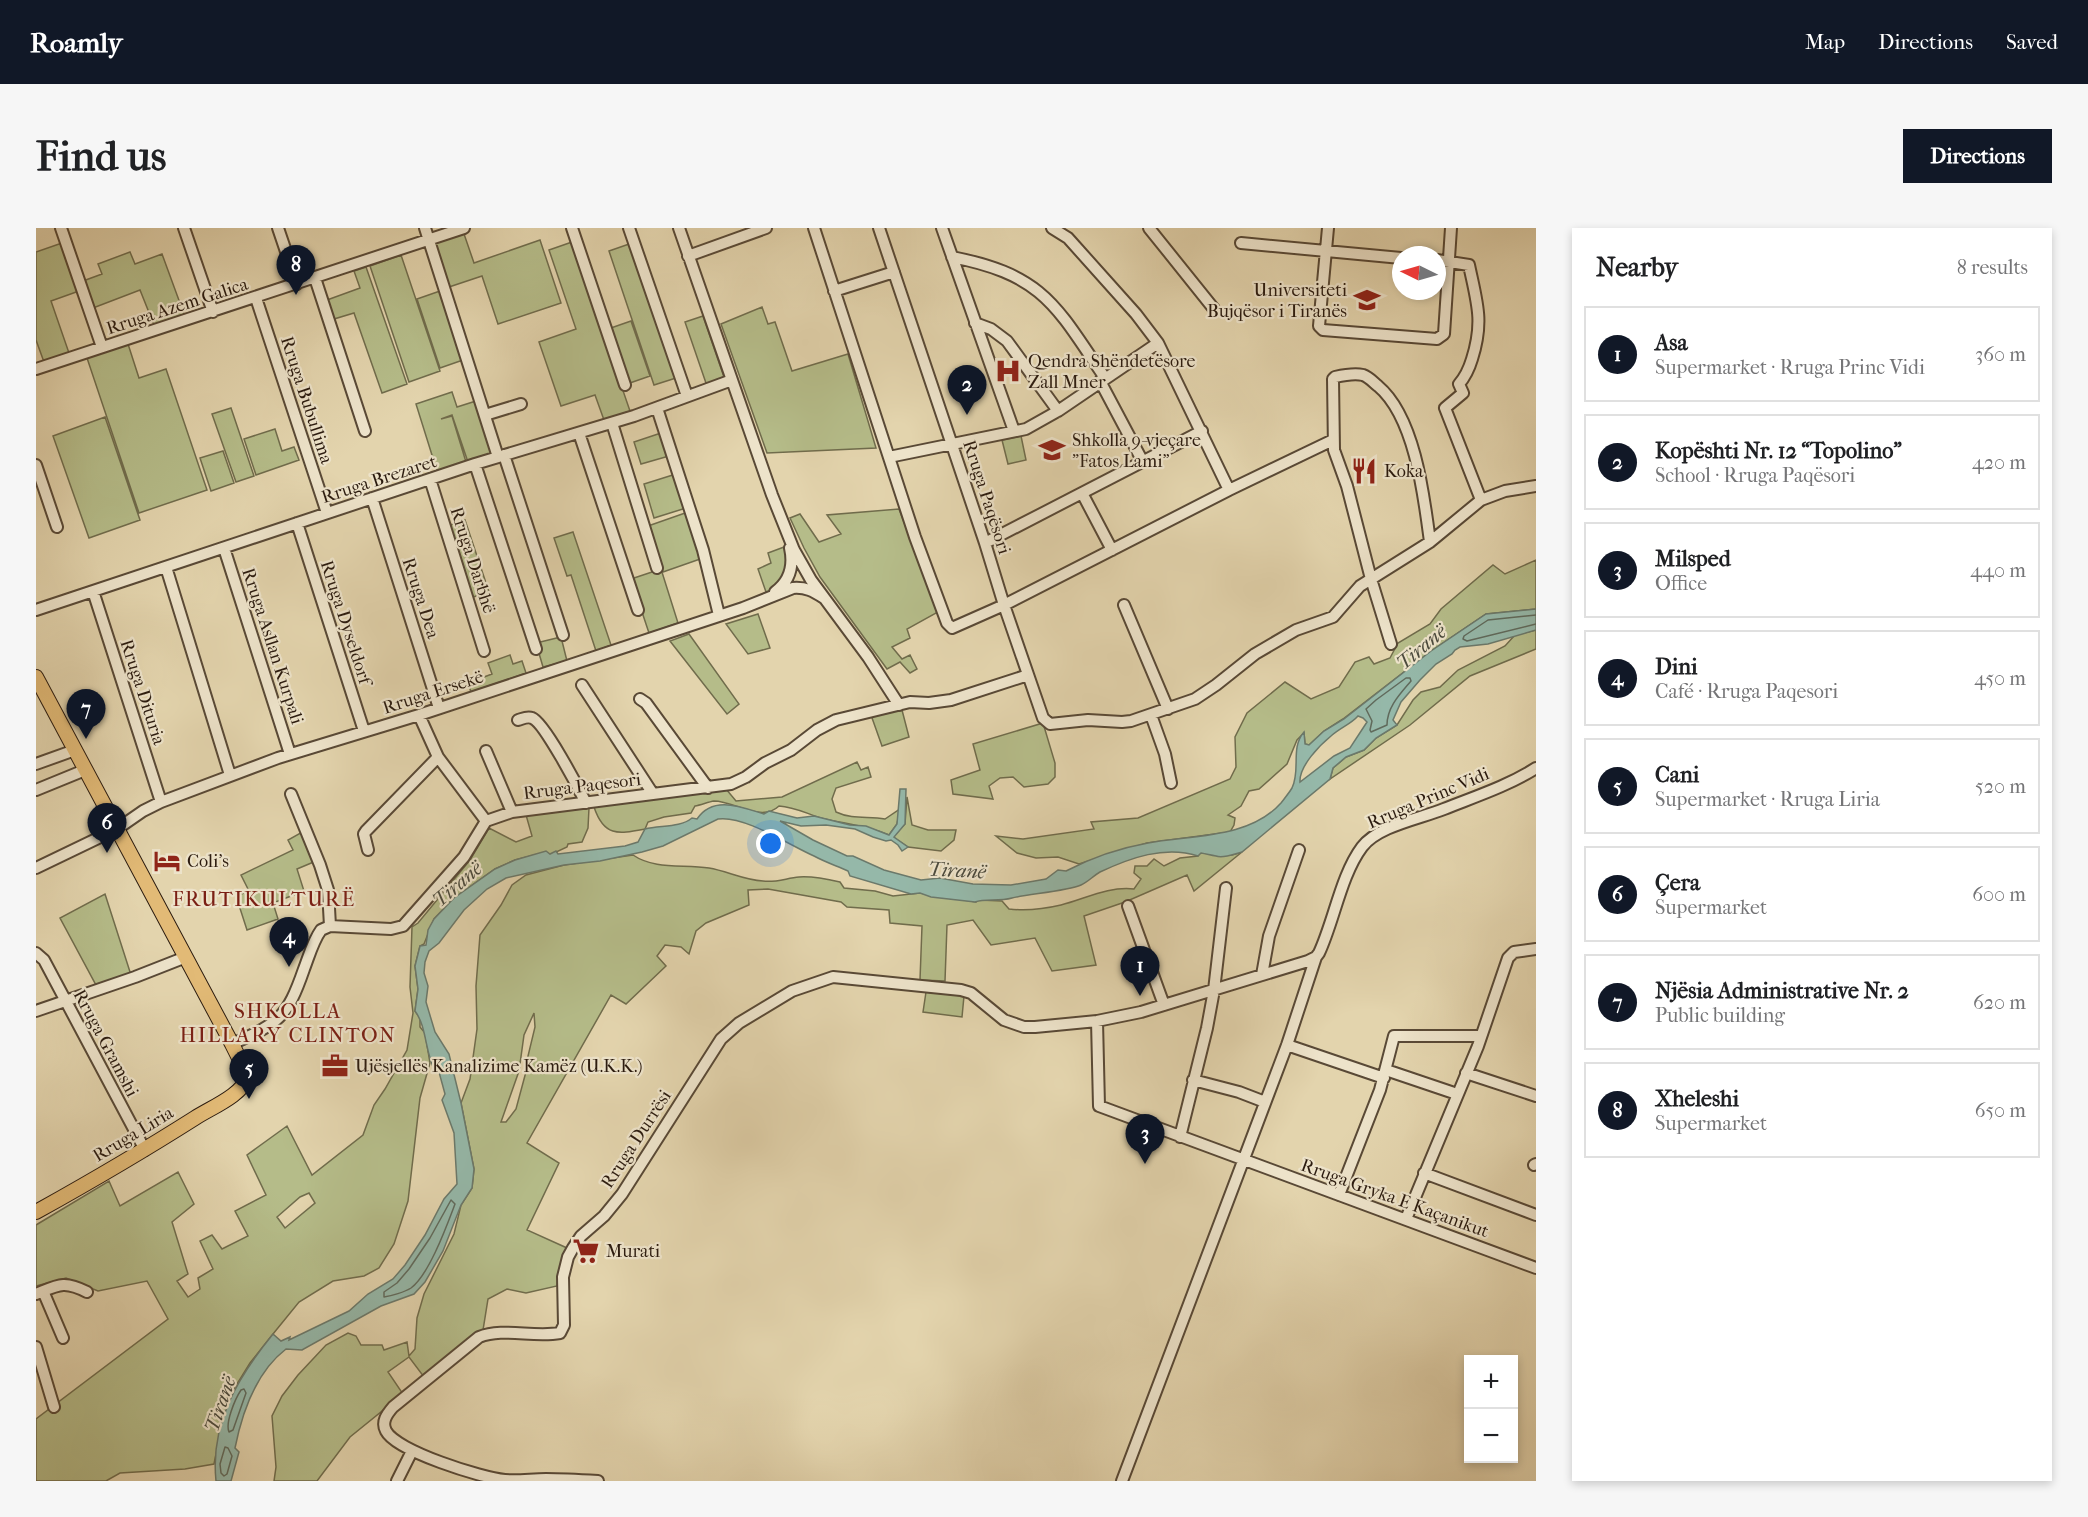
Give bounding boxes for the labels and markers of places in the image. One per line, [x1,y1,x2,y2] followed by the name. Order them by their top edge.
[276,245,316,295] pin: 8
[1207,280,1348,322] place label: Universiteti Bujqësor i Tiranës
[1352,285,1382,315] school or university icon: Universiteti Bujqësor i Tiranës
[1028,351,1196,393] place label: Qendra Shëndetësore Zall Mner
[993,356,1023,386] hospital icon: Qendra Shëndetësore Zall Mner
[948,366,986,415] pin: 2
[1072,430,1201,472] place label: Shkolla 9-vjeçare "Fatos Lami"
[1037,435,1067,465] school or university icon: Shkolla 9-vjeçare "Fatos Lami"
[1349,456,1379,486] restaurant icon: Koka
[1384,461,1424,482] place label: Koka
[67,690,106,739] pin: 7
[88,804,126,853] pin: 6
[152,846,182,876] hotel icon: Coli's
[187,851,229,872] place label: Coli's
[270,918,308,967] pin: 4
[1120,946,1160,996] pin: 1
[230,1050,268,1099] pin: 5
[320,1051,350,1081] office icon: Ujësjellës Kanalizime Kamëz (U.K.K.)
[355,1056,642,1077] place label: Ujësjellës Kanalizime Kamëz (U.K.K.)
[1126,1114,1164,1164] pin: 3
[571,1236,601,1266] supermarket icon: Murati
[606,1241,661,1262] place label: Murati

